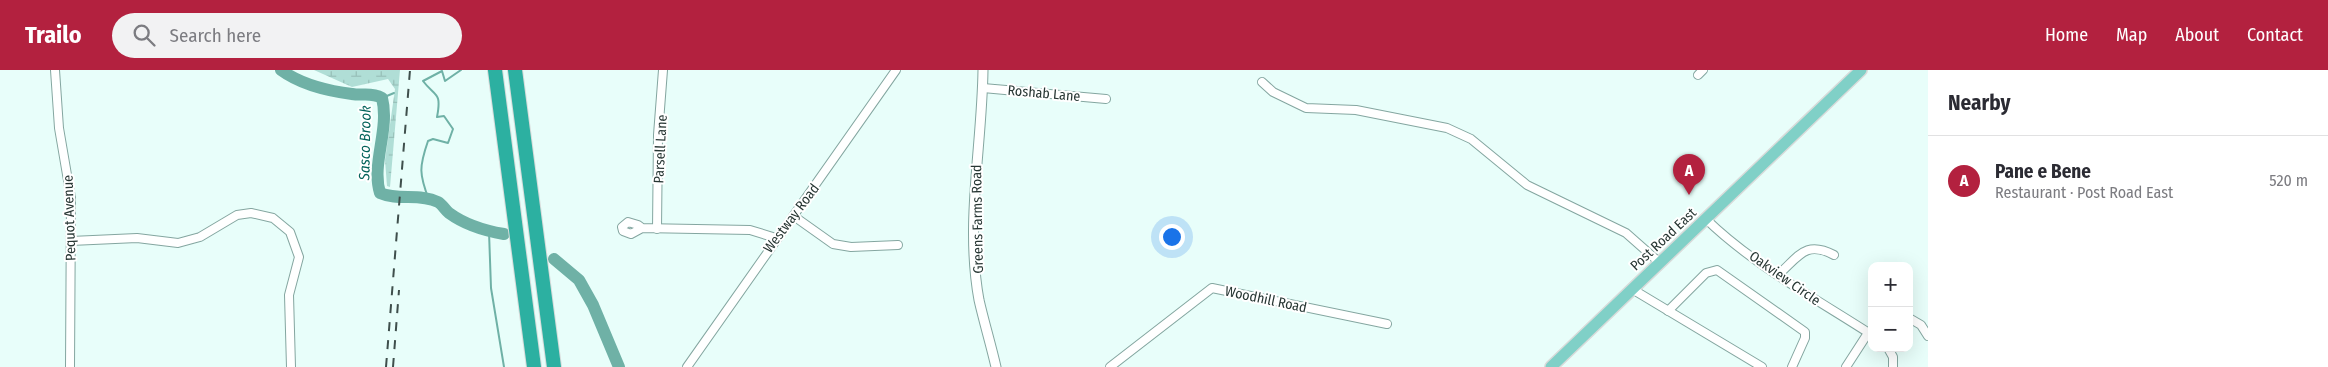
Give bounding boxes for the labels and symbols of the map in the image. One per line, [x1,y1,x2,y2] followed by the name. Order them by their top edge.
[1007,82,1081,105] street label: Roshab Lane
[355,105,375,182] water label: Sasco Brook
[650,114,671,184] street label: Parsell Lane
[1673,154,1705,195] pin: A
[968,164,987,274] street label: Greens Farms Road
[60,175,79,261] street label: Pequot Avenue
[760,180,823,256] street label: Westway Road
[1627,204,1700,274] street label: Post Road East
[1159,224,1185,250] your location
[1746,248,1824,309] street label: Oakview Circle
[1223,283,1308,316] street label: Woodhill Road

